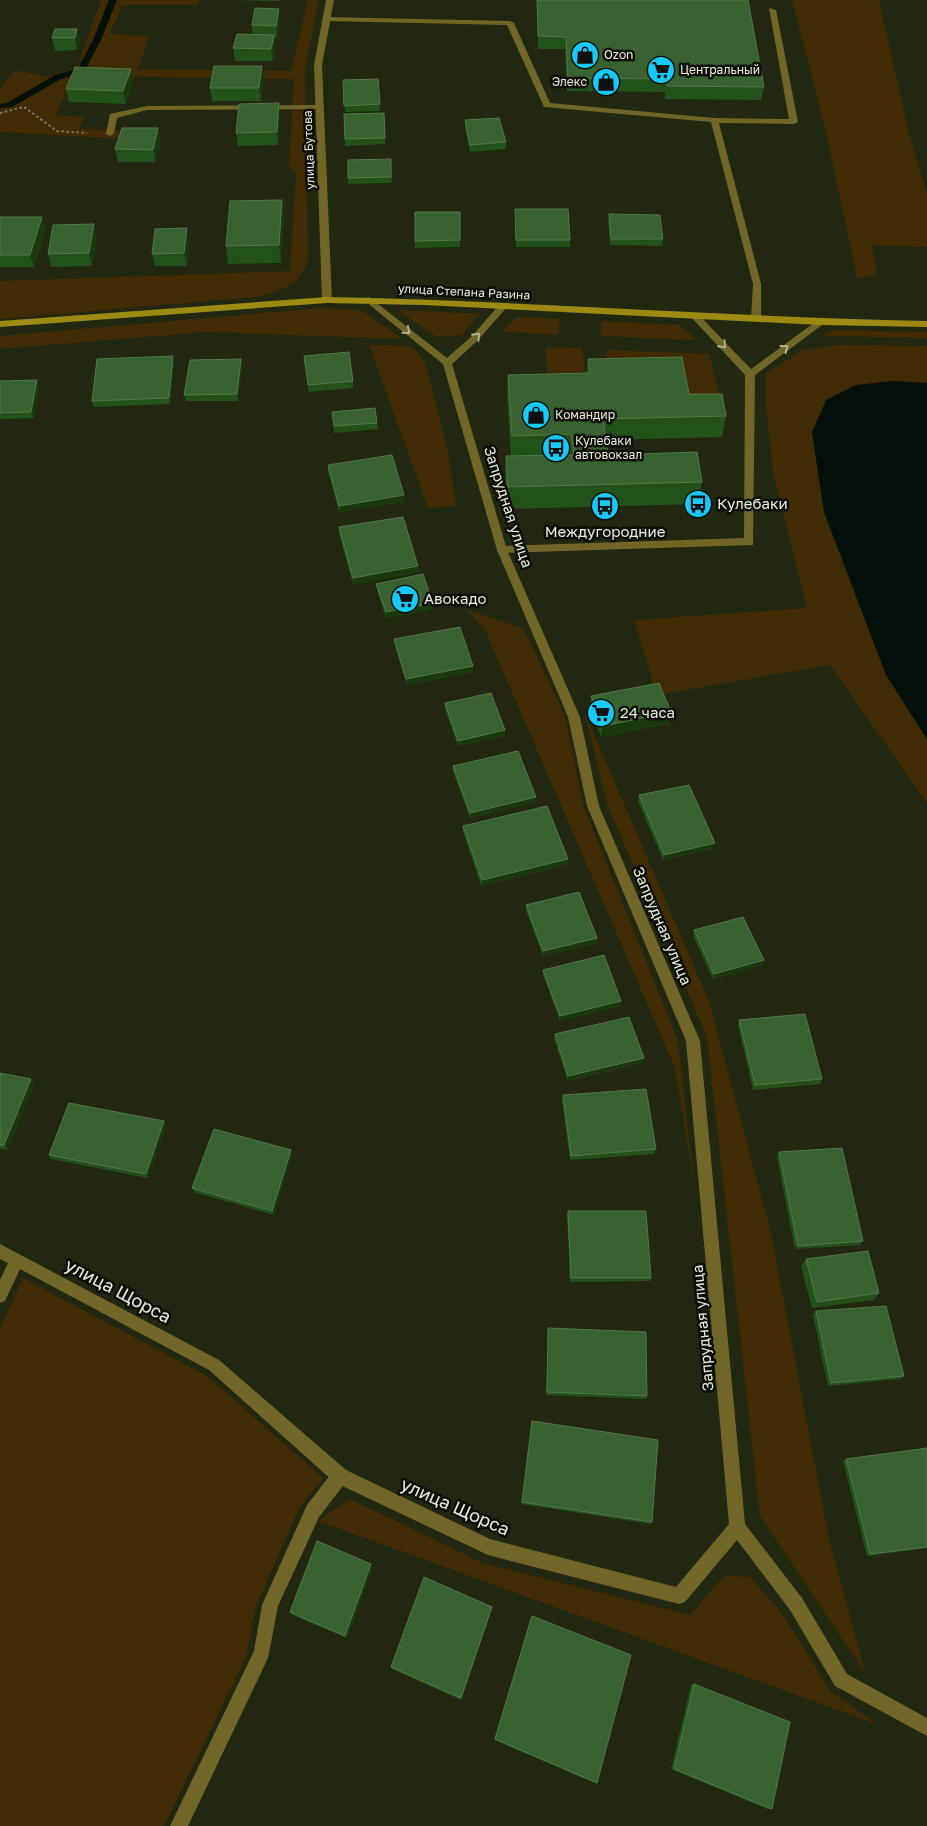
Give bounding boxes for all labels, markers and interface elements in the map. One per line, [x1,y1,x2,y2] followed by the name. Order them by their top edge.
[570,40,600,70] shop icon: Ozon
[604,47,633,62] place label: Ozon
[646,55,676,85] supermarket icon: Центральный
[680,62,760,77] place label: Центральный
[591,67,621,97] shop icon: Элекс
[552,74,587,89] place label: Элекс
[300,110,317,190] street label: улица Бутова
[397,281,531,302] street label: улица Степана Разина
[401,326,410,334] one-way arrow
[471,333,480,342] one-way arrow
[717,339,726,348] one-way arrow
[780,345,789,355] one-way arrow
[521,400,551,430] shop icon: Командир
[555,407,615,422] place label: Командир
[541,433,571,463] bus stop icon: Кулебаки автовокзал
[575,433,642,462] place label: Кулебаки автовокзал
[481,444,537,570] street label: Запрудная улица
[683,489,713,519] bus stop icon: Кулебаки
[590,491,620,521] bus stop icon: Междугородние
[717,494,788,512] place label: Кулебаки
[545,522,666,540] place label: Междугородние
[390,584,420,614] supermarket icon: Авокадо
[424,589,487,607] place label: Авокадо
[586,698,616,728] supermarket icon: 24 часа
[620,703,675,721] place label: 24 часа
[630,864,696,988] street label: Запрудная улица
[62,1253,175,1327] street label: улица Щорса
[688,1264,716,1392] street label: Запрудная улица
[398,1472,513,1540] street label: улица Щорса

